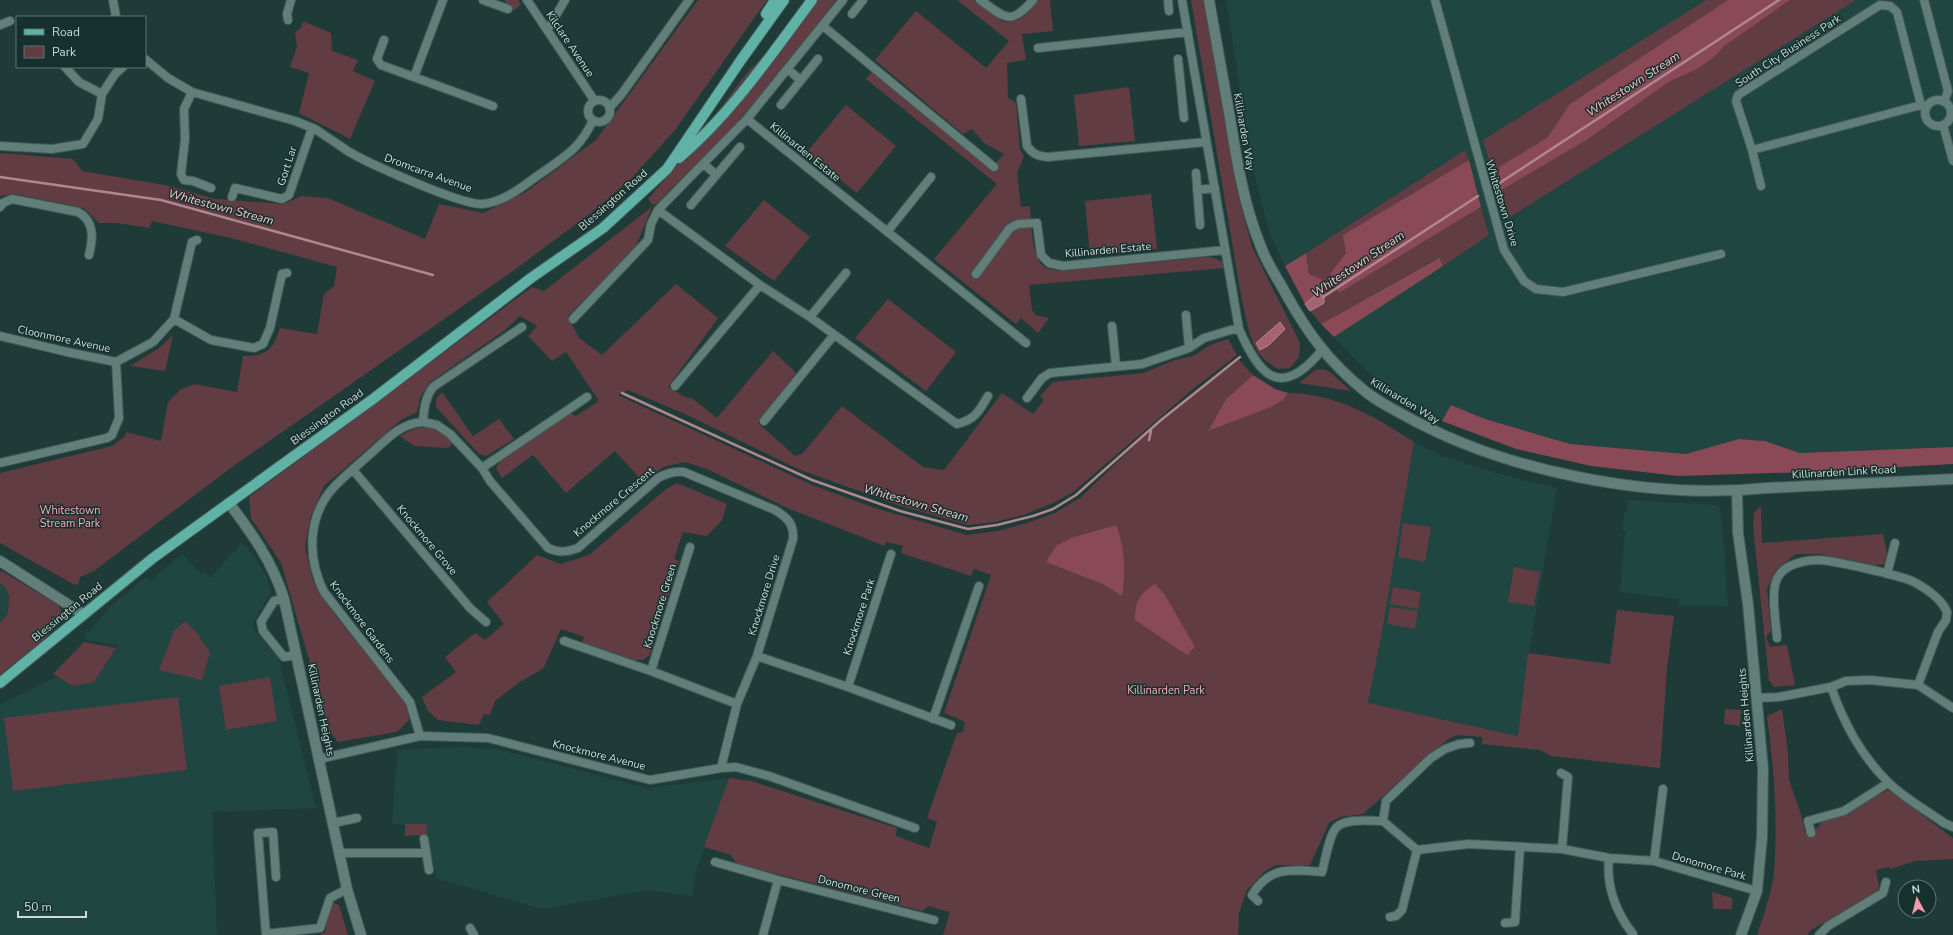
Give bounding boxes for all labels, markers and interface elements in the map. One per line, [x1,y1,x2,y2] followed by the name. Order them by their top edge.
[542,8,598,80] street label: Kilclare Avenue
[1732,11,1844,91] street label: South City Business Park
[16,16,146,68] legend
[52,24,80,40] text: Road
[52,44,77,60] text: Park
[1583,48,1683,120] water label: Whitestown Stream
[1230,92,1258,172] street label: Killinarden Way
[767,119,844,185] street label: Killinarden Estate
[274,144,300,188] street label: Gort Lar
[382,150,474,196] street label: Dromcarra Avenue
[1482,158,1522,248] street label: Whitestown Drive
[575,166,651,234] street label: Blessington Road
[166,185,276,229] water label: Whitestown Stream
[1309,227,1407,301] water label: Whitestown Stream
[1064,239,1152,261] street label: Killinarden Estate
[16,322,112,356] street label: Cloonmore Avenue
[1367,374,1443,428] street label: Killinarden Way
[287,385,367,449] street label: Blessington Road
[1791,462,1897,482] street label: Killinarden Link Road
[570,464,658,540] street label: Knockmore Crescent
[862,480,970,526] water label: Whitestown Stream
[393,502,461,578] street label: Knockmore Grove
[39,503,101,531] park label: Whitestown Stream Park
[745,553,783,637] street label: Knockmore Drive
[640,562,680,650] street label: Knockmore Green
[840,576,879,657] street label: Knockmore Park
[326,578,398,666] street label: Knockmore Gardens
[29,579,105,645] street label: Blessington Road
[304,662,338,758] street label: Killinarden Heights
[1734,667,1758,763] street label: Killinarden Heights
[1127,683,1205,698] park label: Killinarden Park
[551,736,647,774] street label: Knockmore Avenue
[1670,848,1748,884] street label: Donomore Park
[816,871,902,907] street label: Donomore Green
[1897,879,1937,919] north arrow
[1911,882,1921,898] text: N
[18,893,86,919] scale bar
[24,899,52,915] text: 50 m

